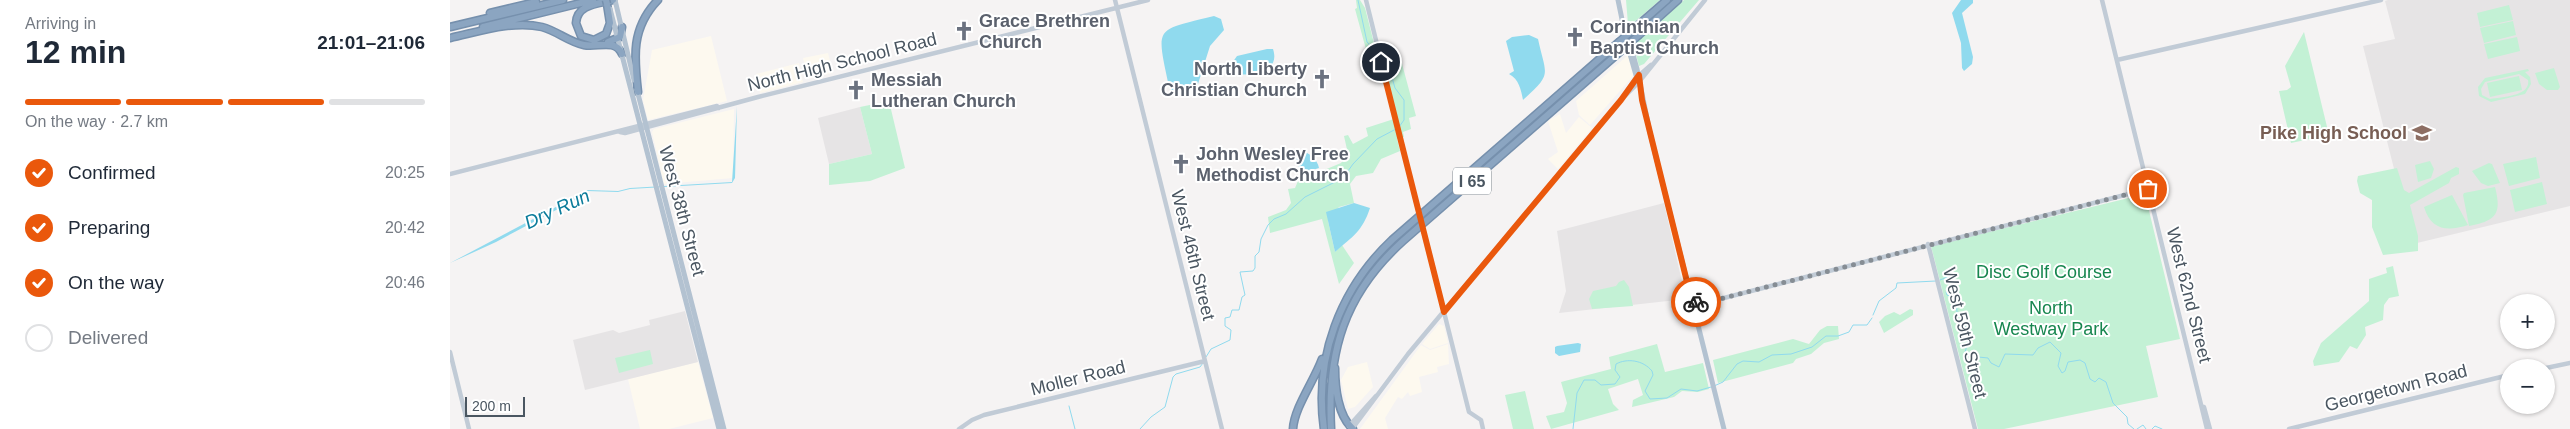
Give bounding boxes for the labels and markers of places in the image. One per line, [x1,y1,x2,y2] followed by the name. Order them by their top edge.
[979,11,1110,52] place label: Grace Brethren Church
[1590,17,1719,58] place label: Corinthian Baptist Church
[953,20,975,42] church icon: Grace Brethren Church
[1564,26,1586,48] church icon: Corinthian Baptist Church
[1360,41,1402,83] pin
[1161,59,1307,100] place label: North Liberty Christian Church
[1311,68,1333,90] church icon: North Liberty Christian Church
[871,70,1016,111] place label: Messiah Lutheran Church
[845,79,867,101] church icon: Messiah Lutheran Church
[2411,122,2433,144] school or university icon: Pike High School
[2260,123,2407,143] place label: Pike High School
[1196,144,1349,185] place label: John Wesley Free Methodist Church
[1170,153,1192,175] church icon: John Wesley Free Methodist Church
[2127,168,2169,210] pin

